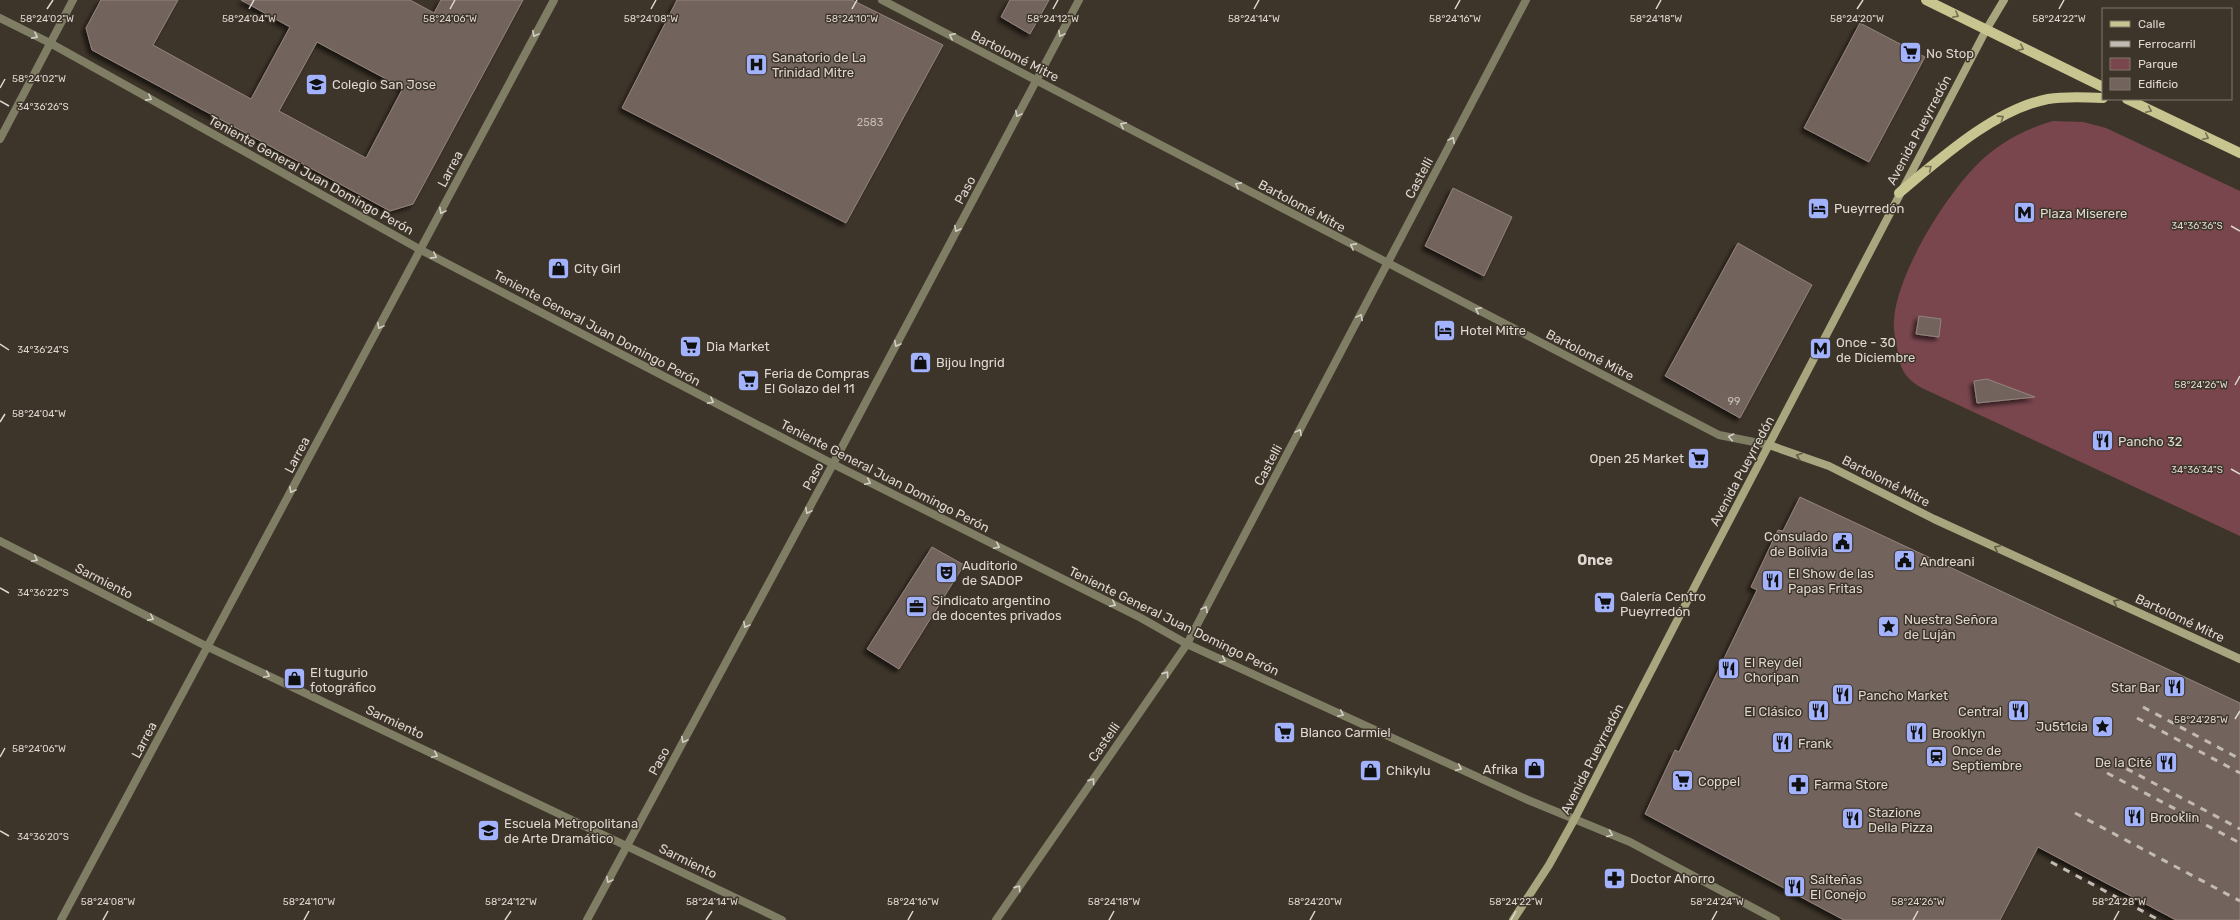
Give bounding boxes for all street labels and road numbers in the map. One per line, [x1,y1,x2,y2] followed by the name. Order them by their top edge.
[969,27,1061,85] street label: Bartolomé Mitre
[1884,73,1954,187] street label: Avenida Pueyrredón
[205,112,416,239] street label: Teniente General Juan Domingo Perón
[434,148,466,190] street label: Larrea
[1402,155,1436,201] street label: Castelli
[951,173,979,207] street label: Paso
[1256,177,1348,235] street label: Bartolomé Mitre
[490,267,703,390] street label: Teniente General Juan Domingo Perón
[1544,326,1636,384] street label: Bartolomé Mitre
[1707,414,1777,528] street label: Avenida Pueyrredón
[778,417,992,536] street label: Teniente General Juan Domingo Perón
[281,434,313,476] street label: Larrea
[1251,442,1285,488] street label: Castelli
[1840,452,1932,510] street label: Bartolomé Mitre
[799,459,827,493] street label: Paso
[73,560,135,602] street label: Sarmiento
[1066,563,1282,680] street label: Teniente General Juan Domingo Perón
[2133,591,2227,645] street label: Bartolomé Mitre
[1558,701,1626,817] street label: Avenida Pueyrredón
[364,702,426,742] street label: Sarmiento
[128,719,160,761] street label: Larrea
[1085,720,1123,764] street label: Castelli
[645,744,673,778] street label: Paso
[657,841,719,881] street label: Sarmiento

